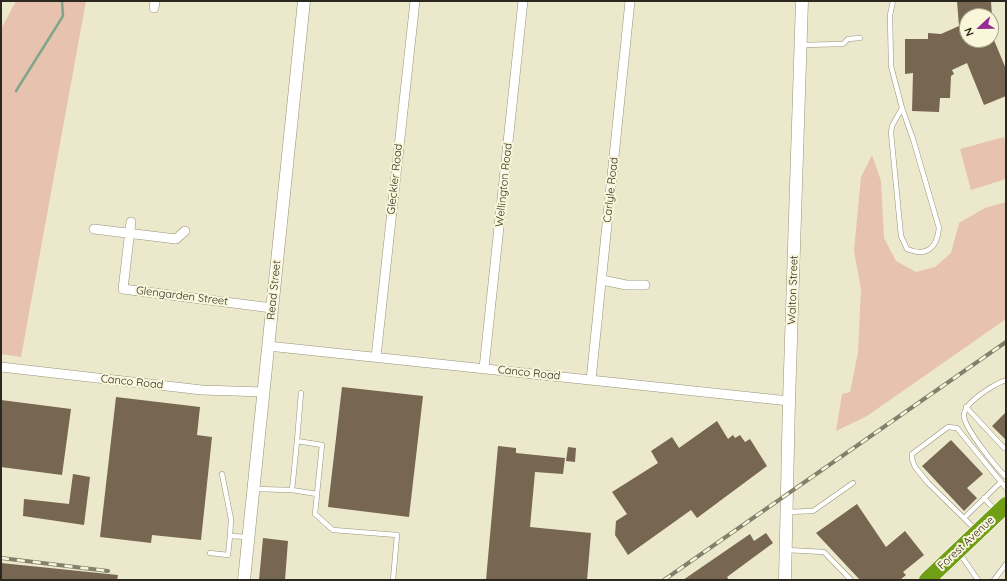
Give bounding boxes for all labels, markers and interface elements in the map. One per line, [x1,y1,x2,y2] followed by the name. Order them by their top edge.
[959,8,999,48] north arrow
[961,26,977,38] text: N
[493,142,515,228] street label: Wellington Road
[385,143,405,215] street label: Gleckler Road
[601,157,621,223] street label: Carlyle Road
[785,255,801,325] street label: Walton Street
[264,259,284,321] street label: Read Street
[135,284,229,308] street label: Glengarden Street
[497,363,561,383] street label: Canco Road
[100,372,164,392] street label: Canco Road
[935,513,997,573] street label: Forest Avenue

